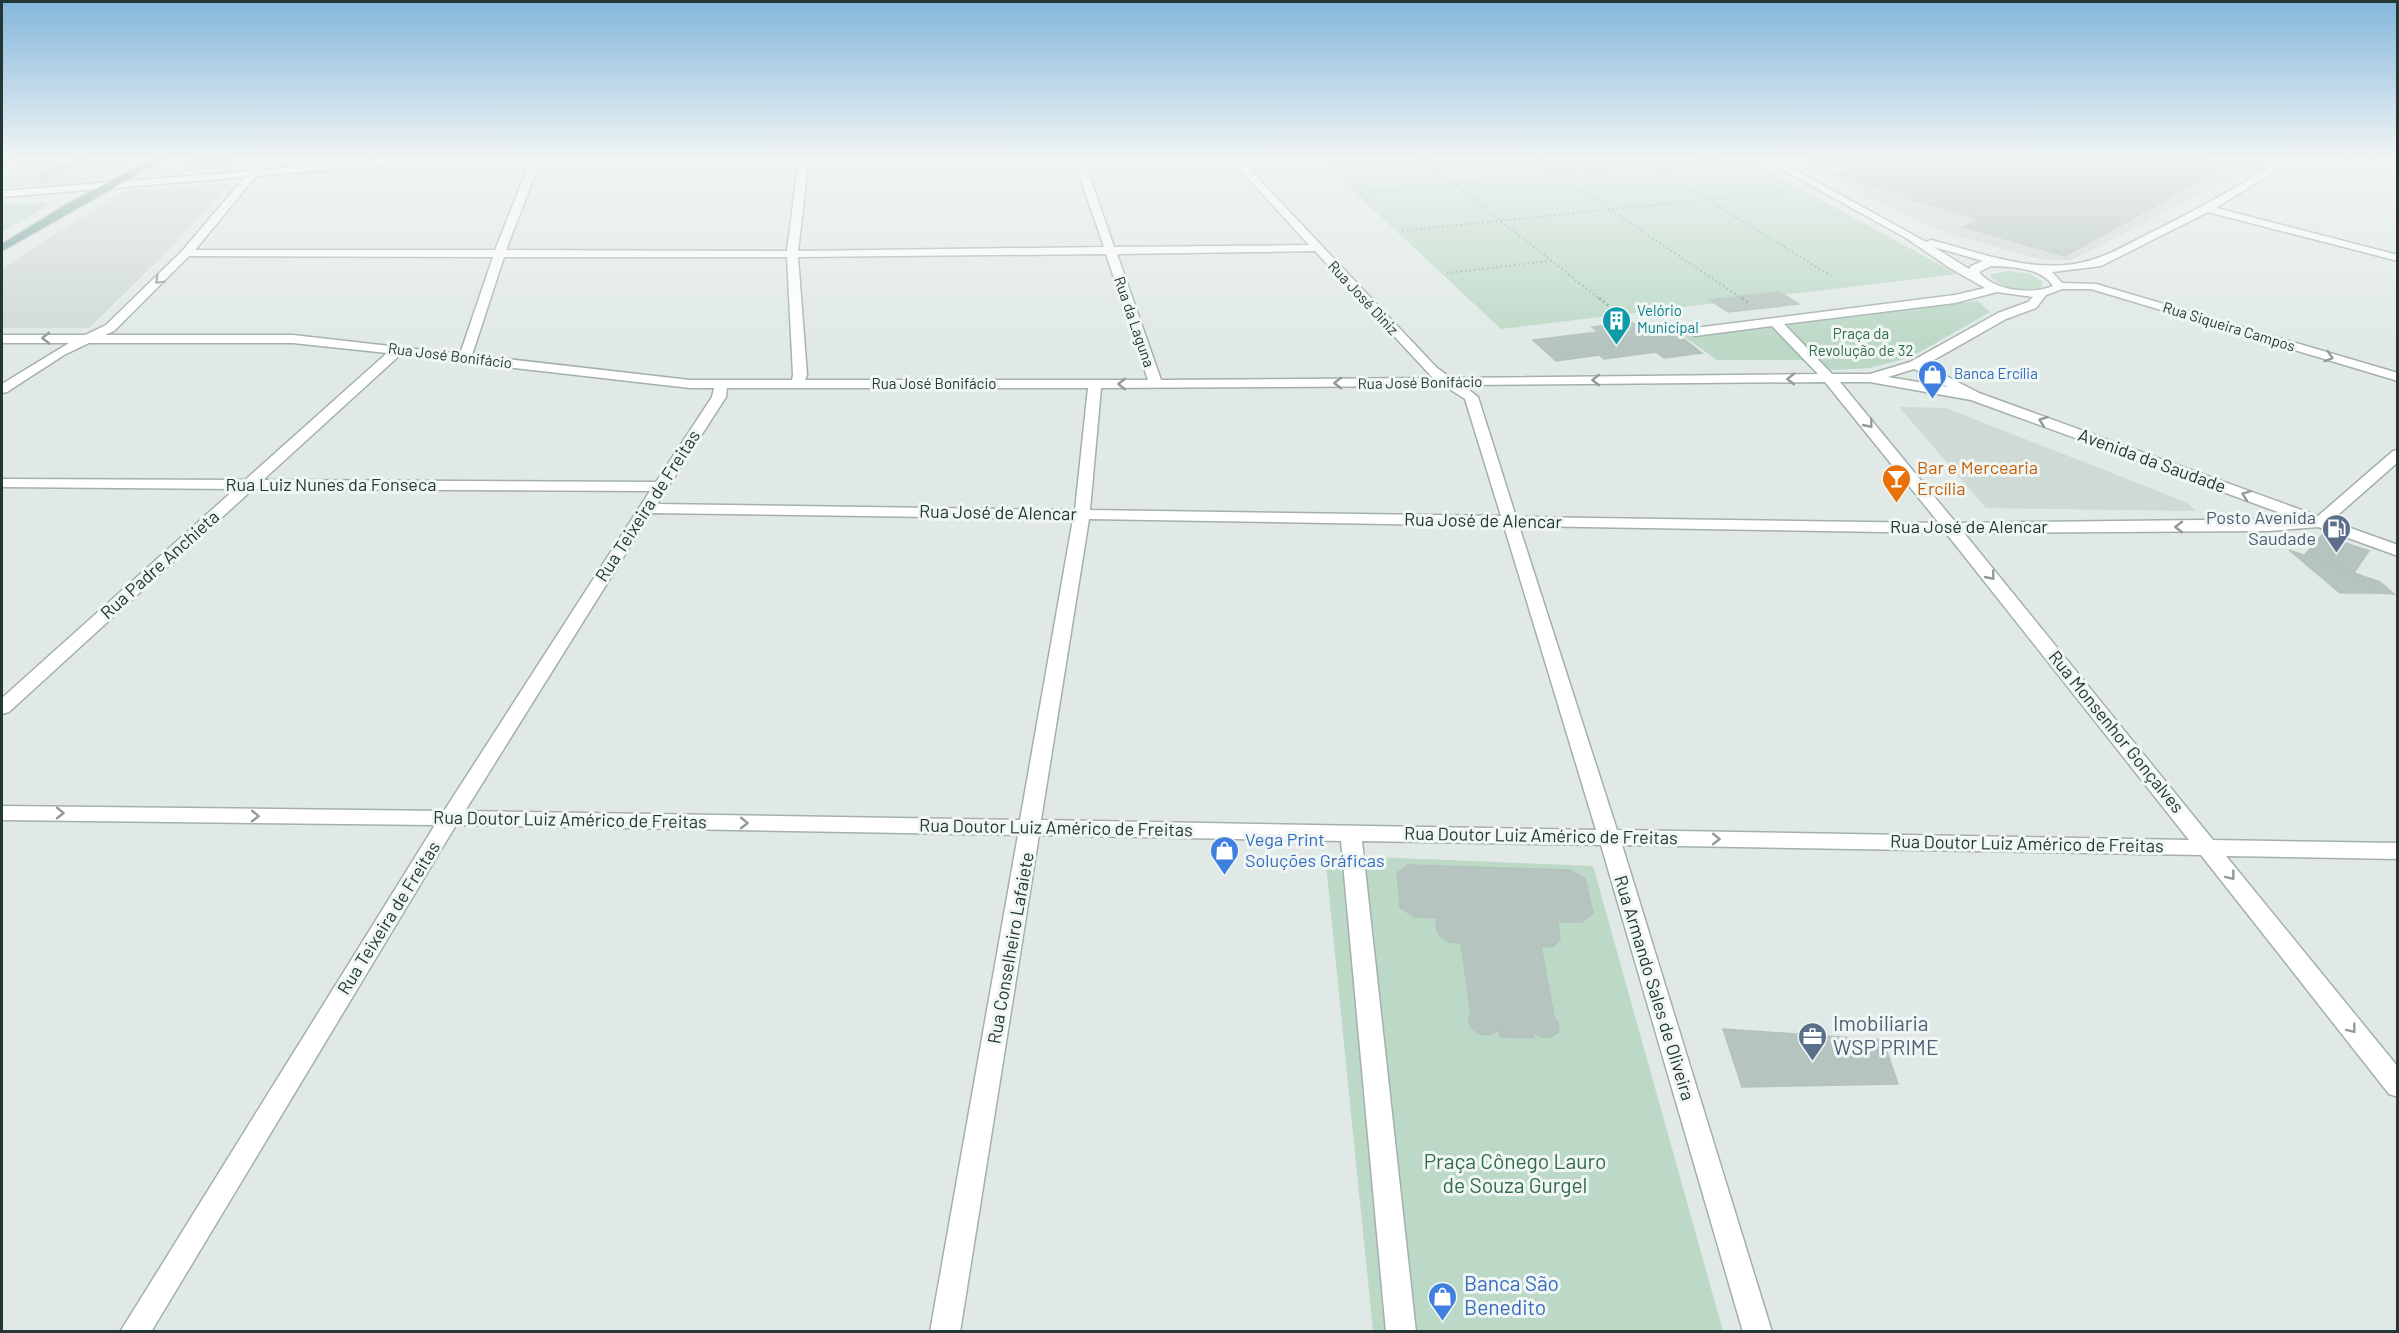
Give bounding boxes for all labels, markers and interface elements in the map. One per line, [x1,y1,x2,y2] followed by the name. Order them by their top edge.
[1325,257,1403,338] street label: Rua José Diniz
[155,273,165,284] one-way arrow
[1111,274,1159,369] street label: Rua da Laguna
[2161,297,2298,355] street label: Rua Siqueira Campos
[1637,301,1699,336] place label: Velório Municipal
[1600,304,1632,346] building icon: Velório Municipal
[1809,324,1913,359] park label: Praça da Revolução de 32
[41,332,50,344] one-way arrow
[387,338,513,372] street label: Rua José Bonifácio
[2323,350,2334,362] one-way arrow
[1917,358,1949,400] shop icon: Banca Ercília
[1954,364,2038,382] place label: Banca Ercília
[1357,372,1483,392] street label: Rua José Bonifácio
[1786,373,1795,385] one-way arrow
[872,374,996,392] street label: Rua José Bonifácio
[1591,374,1600,387] one-way arrow
[1333,377,1342,389] one-way arrow
[1117,378,1126,391] one-way arrow
[2038,416,2049,429] one-way arrow
[1861,417,1872,428] one-way arrow
[2075,423,2229,497] street label: Avenida da Saudade
[590,425,704,585] street label: Rua Teixeira de Freitas
[1917,456,2038,499] place label: Bar e Mercearia Ercília
[1880,462,1912,504] bar icon: Bar e Mercearia Ercília
[225,473,437,495] street label: Rua Luiz Nunes da Fonseca
[2242,489,2252,502] one-way arrow
[919,500,1078,524] street label: Rua José de Alencar
[95,505,223,623] street label: Rua Padre Anchieta
[2206,506,2316,549] place label: Posto Avenida Saudade
[1404,508,1563,532] street label: Rua José de Alencar
[2321,512,2353,554] fuel station icon: Posto Avenida Saudade
[1890,515,2048,537] street label: Rua José de Alencar
[2174,521,2183,533] one-way arrow
[1983,570,1994,581] one-way arrow
[2044,646,2189,817] street label: Rua Monsenhor Gonçalves
[433,806,707,832] street label: Rua Doutor Luiz Américo de Freitas
[55,807,64,820] one-way arrow
[250,810,259,822] one-way arrow
[919,814,1193,840] street label: Rua Doutor Luiz Américo de Freitas
[739,817,748,829] one-way arrow
[1404,822,1678,848] street label: Rua Doutor Luiz Américo de Freitas
[1245,828,1385,871] place label: Vega Print Soluções Gráficas
[1890,830,2164,856] street label: Rua Doutor Luiz Américo de Freitas
[1711,833,1720,845] one-way arrow
[1208,834,1240,876] shop icon: Vega Print Soluções Gráficas
[332,837,444,998] street label: Rua Teixeira de Freitas
[982,850,1038,1046] street label: Rua Conselheiro Lafaiete
[2224,869,2235,880] one-way arrow
[1610,872,1700,1103] street label: Rua Armando Sales de Oliveira
[1833,1010,1939,1059] place label: Imobiliaria WSP PRIME
[1796,1020,1828,1062] office icon: Imobiliaria WSP PRIME
[2345,1022,2356,1033] one-way arrow
[1424,1148,1606,1197] park label: Praça Cônego Lauro de Souza Gurgel
[1464,1270,1559,1319] place label: Banca São Benedito
[1427,1280,1459,1322] shop icon: Banca São Benedito

